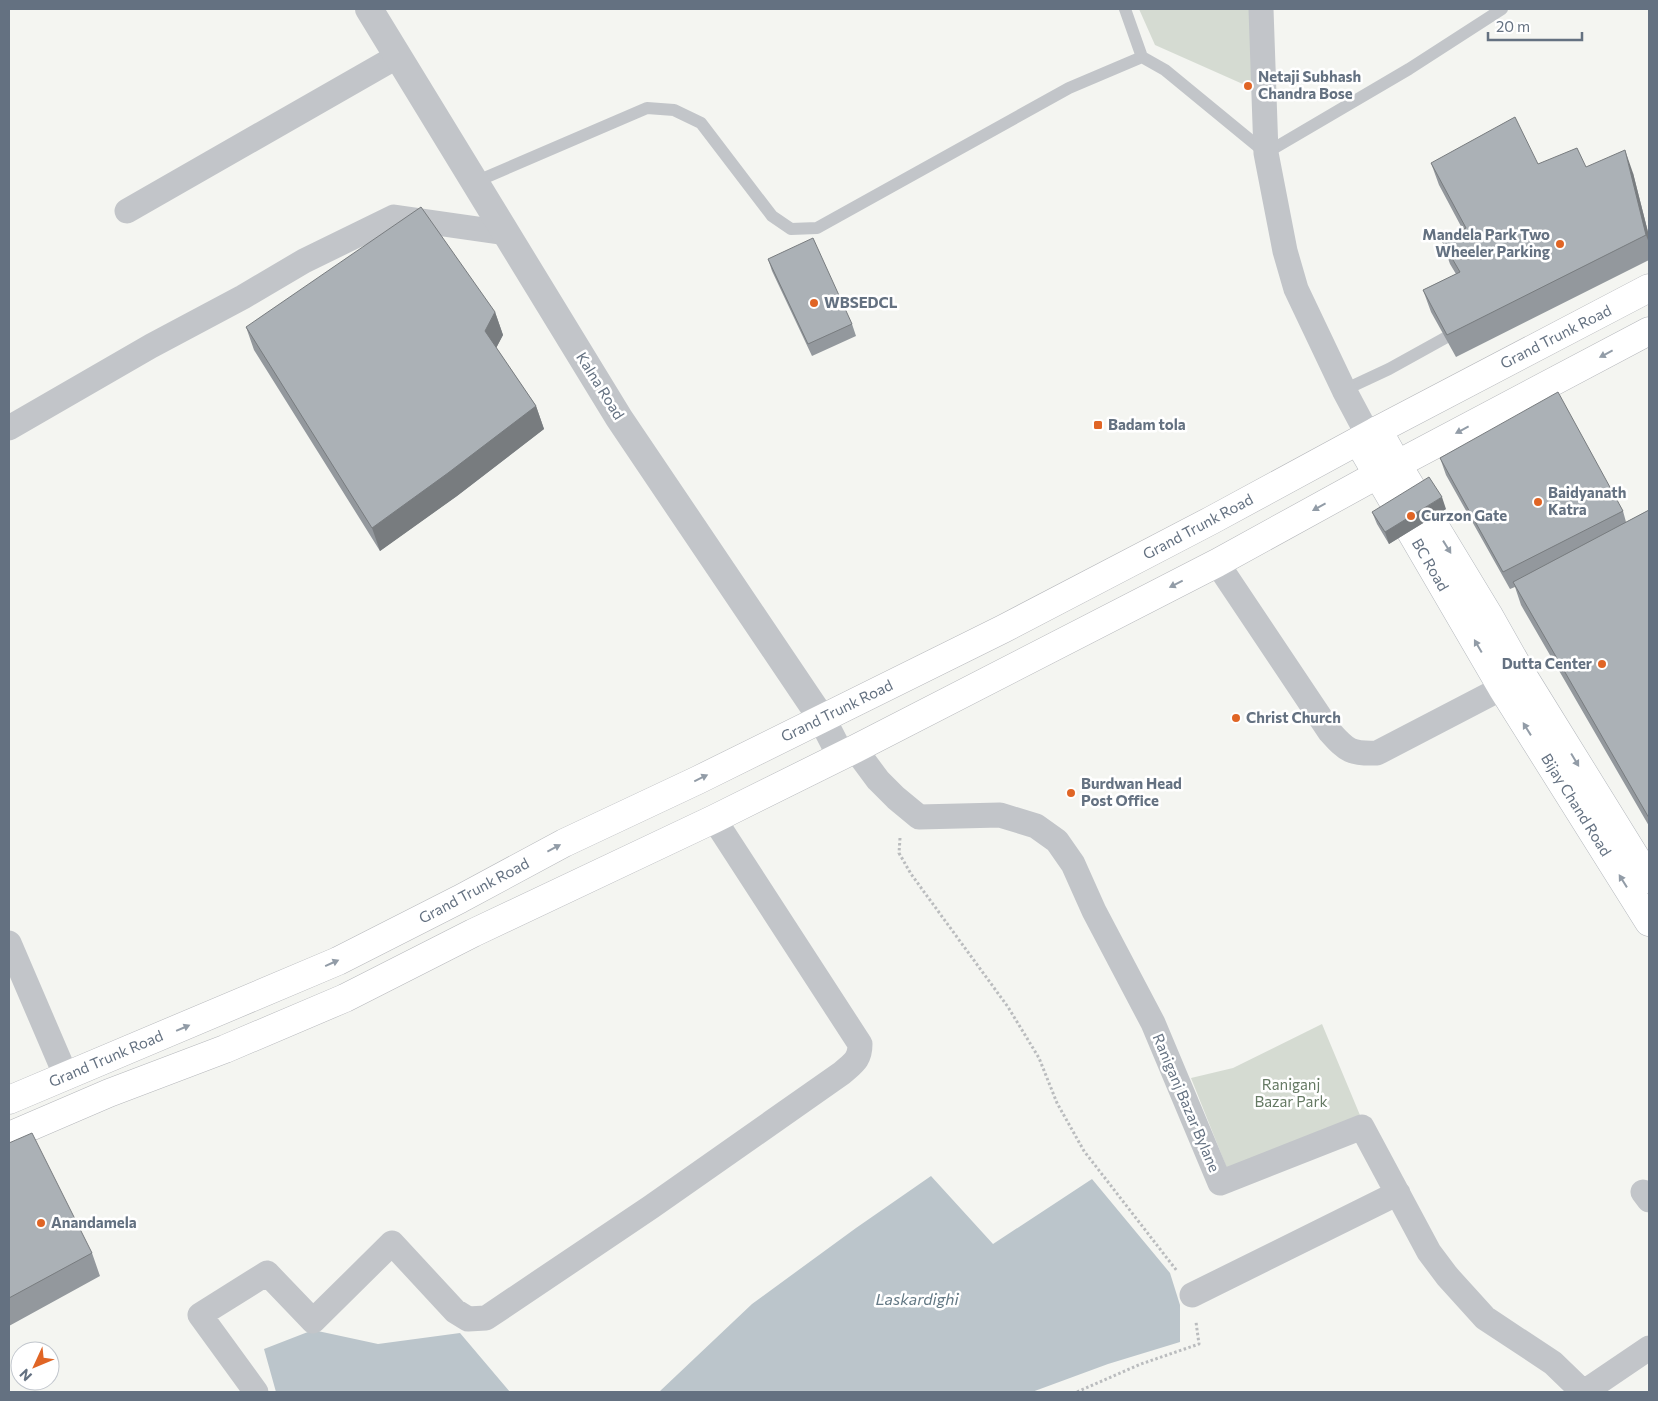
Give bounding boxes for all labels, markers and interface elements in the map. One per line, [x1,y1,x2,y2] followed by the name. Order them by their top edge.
[1488,10,1582,42] scale bar
[1496,17,1530,35] text: 20 m
[1258,67,1361,102] place label: Netaji Subhash Chandra Bose
[1242,80,1254,92] marker: Netaji Subhash Chandra Bose
[1422,225,1550,260] place label: Mandela Park Two Wheeler Parking
[1554,238,1566,250] marker: Mandela Park Two Wheeler Parking
[824,293,898,311] place label: WBSEDCL
[808,297,820,309] marker: WBSEDCL
[1497,300,1614,372] street label: Grand Trunk Road
[573,348,629,422] street label: Kalna Road
[1599,350,1613,358] one-way arrow
[1108,415,1186,433] place label: Badam tola
[1092,419,1104,431] marker: Badam tola
[1455,426,1470,434] one-way arrow
[1548,483,1626,518] place label: Baidyanath Katra
[1139,489,1256,563] street label: Grand Trunk Road
[1532,496,1544,508] marker: Baidyanath Katra
[1313,502,1326,511] one-way arrow
[1421,506,1507,524] place label: Curzon Gate
[1405,510,1417,522] marker: Curzon Gate
[1409,535,1453,594] street label: BC Road
[1443,540,1452,553] one-way arrow
[1169,580,1184,588] one-way arrow
[1473,640,1482,653] one-way arrow
[1502,654,1592,672] place label: Dutta Center
[1596,658,1608,670] marker: Dutta Center
[778,675,895,745] street label: Grand Trunk Road
[1246,708,1341,726] place label: Christ Church
[1230,712,1242,724] marker: Christ Church
[1523,722,1532,735] one-way arrow
[1538,750,1616,859] street label: Bijay Chand Road
[1570,754,1579,767] one-way arrow
[693,774,708,782] one-way arrow
[1081,774,1182,809] place label: Burdwan Head Post Office
[1065,787,1077,799] marker: Burdwan Head Post Office
[547,844,561,852] one-way arrow
[415,853,532,927] street label: Grand Trunk Road
[1618,875,1628,888] one-way arrow
[325,959,339,967] one-way arrow
[176,1023,190,1031] one-way arrow
[46,1026,165,1090] street label: Grand Trunk Road
[1150,1031,1224,1175] street label: Raniganj Bazar Bylane
[1254,1075,1328,1110] park label: Raniganj Bazar Park
[51,1213,137,1231] place label: Anandamela
[35,1217,47,1229] marker: Anandamela
[875,1289,959,1308] water label: Laskardighi
[10,1341,60,1391] north arrow
[16,1366,35,1385] text: N

